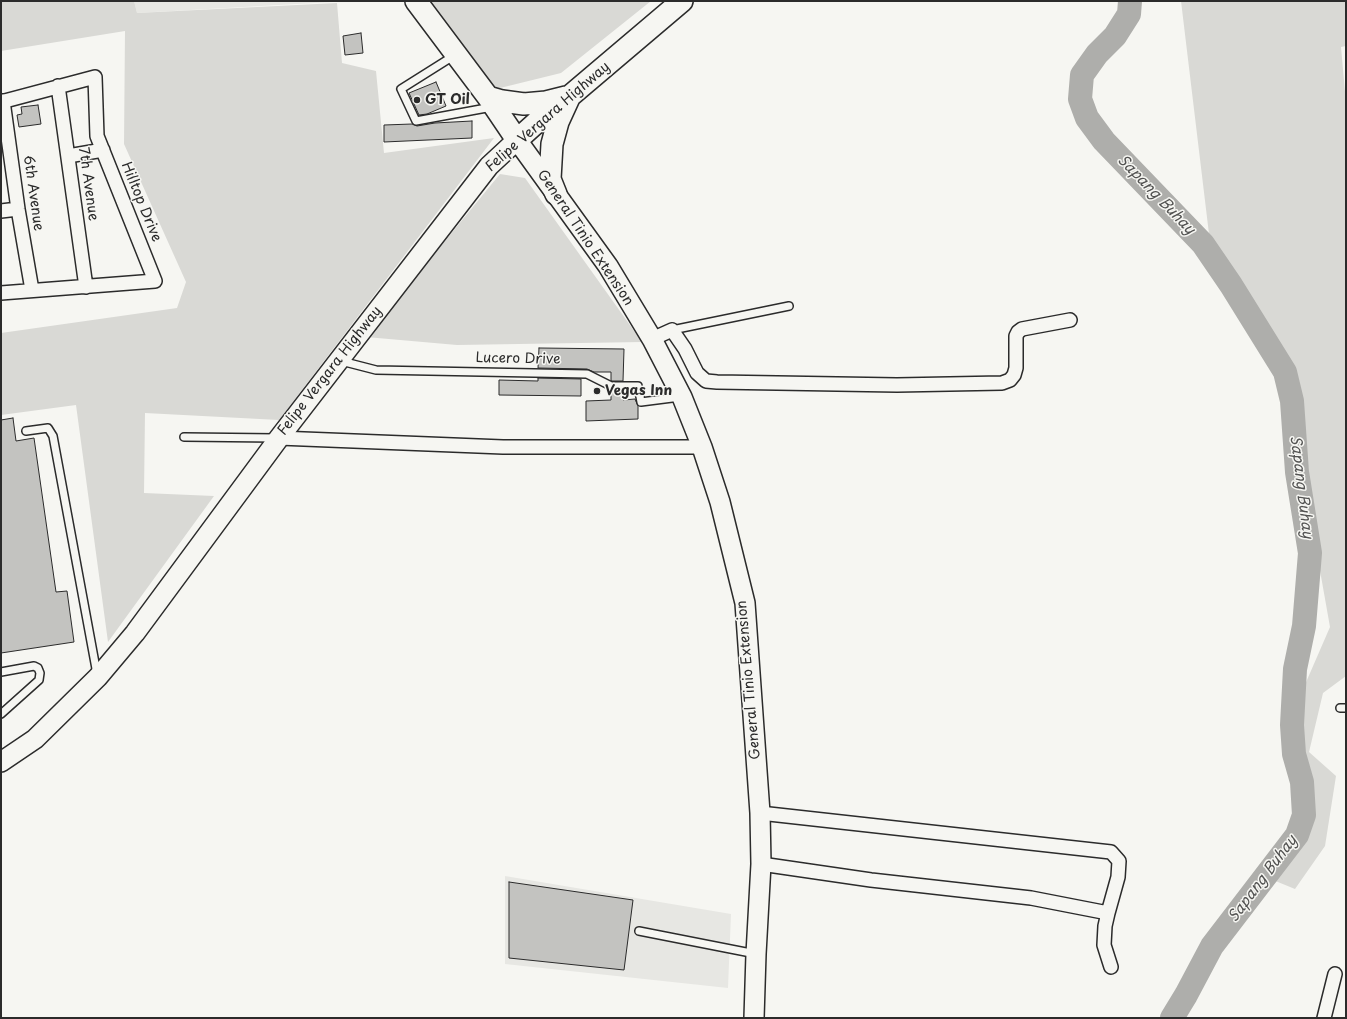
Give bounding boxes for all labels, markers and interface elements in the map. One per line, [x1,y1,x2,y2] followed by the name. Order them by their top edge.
[483,59,613,175] street label: Felipe Vergara Highway
[425,92,470,108] place label: GT Oil
[412,95,422,105] marker: GT Oil
[75,146,101,222] street label: 7th Avenue
[1114,152,1198,238] water label: Sapang Buhay
[19,154,47,232] street label: 6th Avenue
[117,160,165,244] street label: Hilltop Drive
[533,167,637,309] street label: General Tinio Extension
[274,303,386,439] street label: Felipe Vergara Highway
[475,350,561,368] street label: Lucero Drive
[605,383,672,399] place label: Vegas Inn
[592,386,602,396] marker: Vegas Inn
[1286,435,1316,539] water label: Sapang Buhay
[734,600,764,760] street label: General Tinio Extension
[1225,832,1301,926] water label: Sapang Buhay

